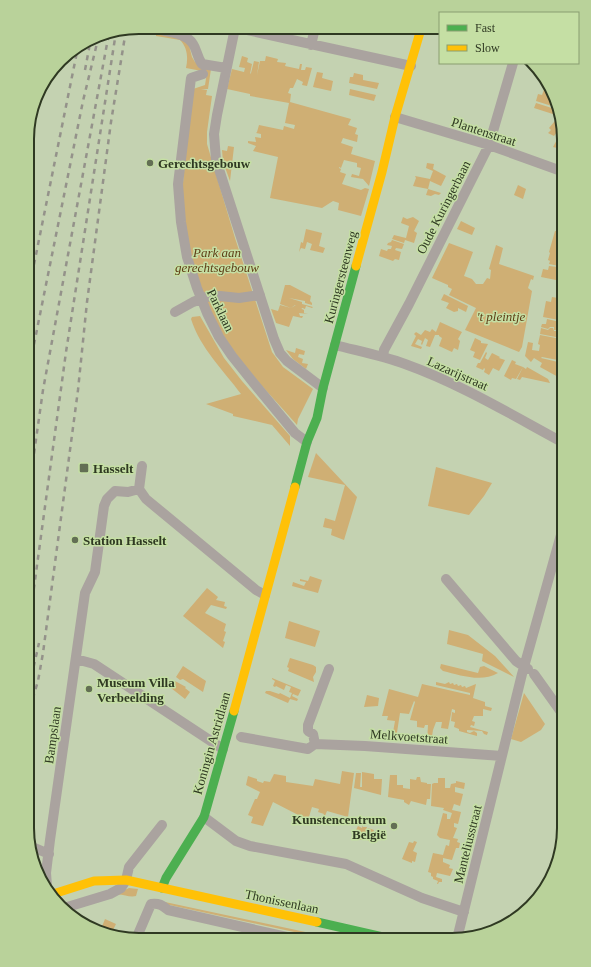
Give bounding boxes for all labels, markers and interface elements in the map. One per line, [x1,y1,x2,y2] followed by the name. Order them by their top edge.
[439,12,579,64] legend
[475,21,496,35] text: Fast
[475,41,500,55] text: Slow
[450,114,518,149] street label: Plantenstraat
[158,156,251,171] place label: Gerechtsgebouw
[145,158,155,168] marker: Gerechtsgebouw
[413,158,474,256] street label: Oude Kuringerbaan
[321,229,360,325] street label: Kuringersteenweg
[175,245,259,275] park label: Park aan gerechtsgebouw
[204,286,237,334] street label: Parklaan
[477,309,526,324] park label: 't pleintje
[425,353,491,394] street label: Lazarijstraat
[93,461,134,476] place label: Hasselt
[78,462,90,474] marker: Hasselt
[83,533,167,548] place label: Station Hasselt
[70,535,80,545] marker: Station Hasselt
[97,675,175,705] place label: Museum Villa Verbeelding
[84,684,94,694] marker: Museum Villa Verbeelding
[190,690,233,796] street label: Koningin Astridlaan
[41,705,64,765] street label: Bampslaan
[370,726,449,747] street label: Melkvoetstraat
[451,803,485,885] street label: Manteliusstraat
[292,812,386,842] place label: Kunstencentrum België
[389,821,399,831] marker: Kunstencentrum België
[244,886,321,917] street label: Thonissenlaan

